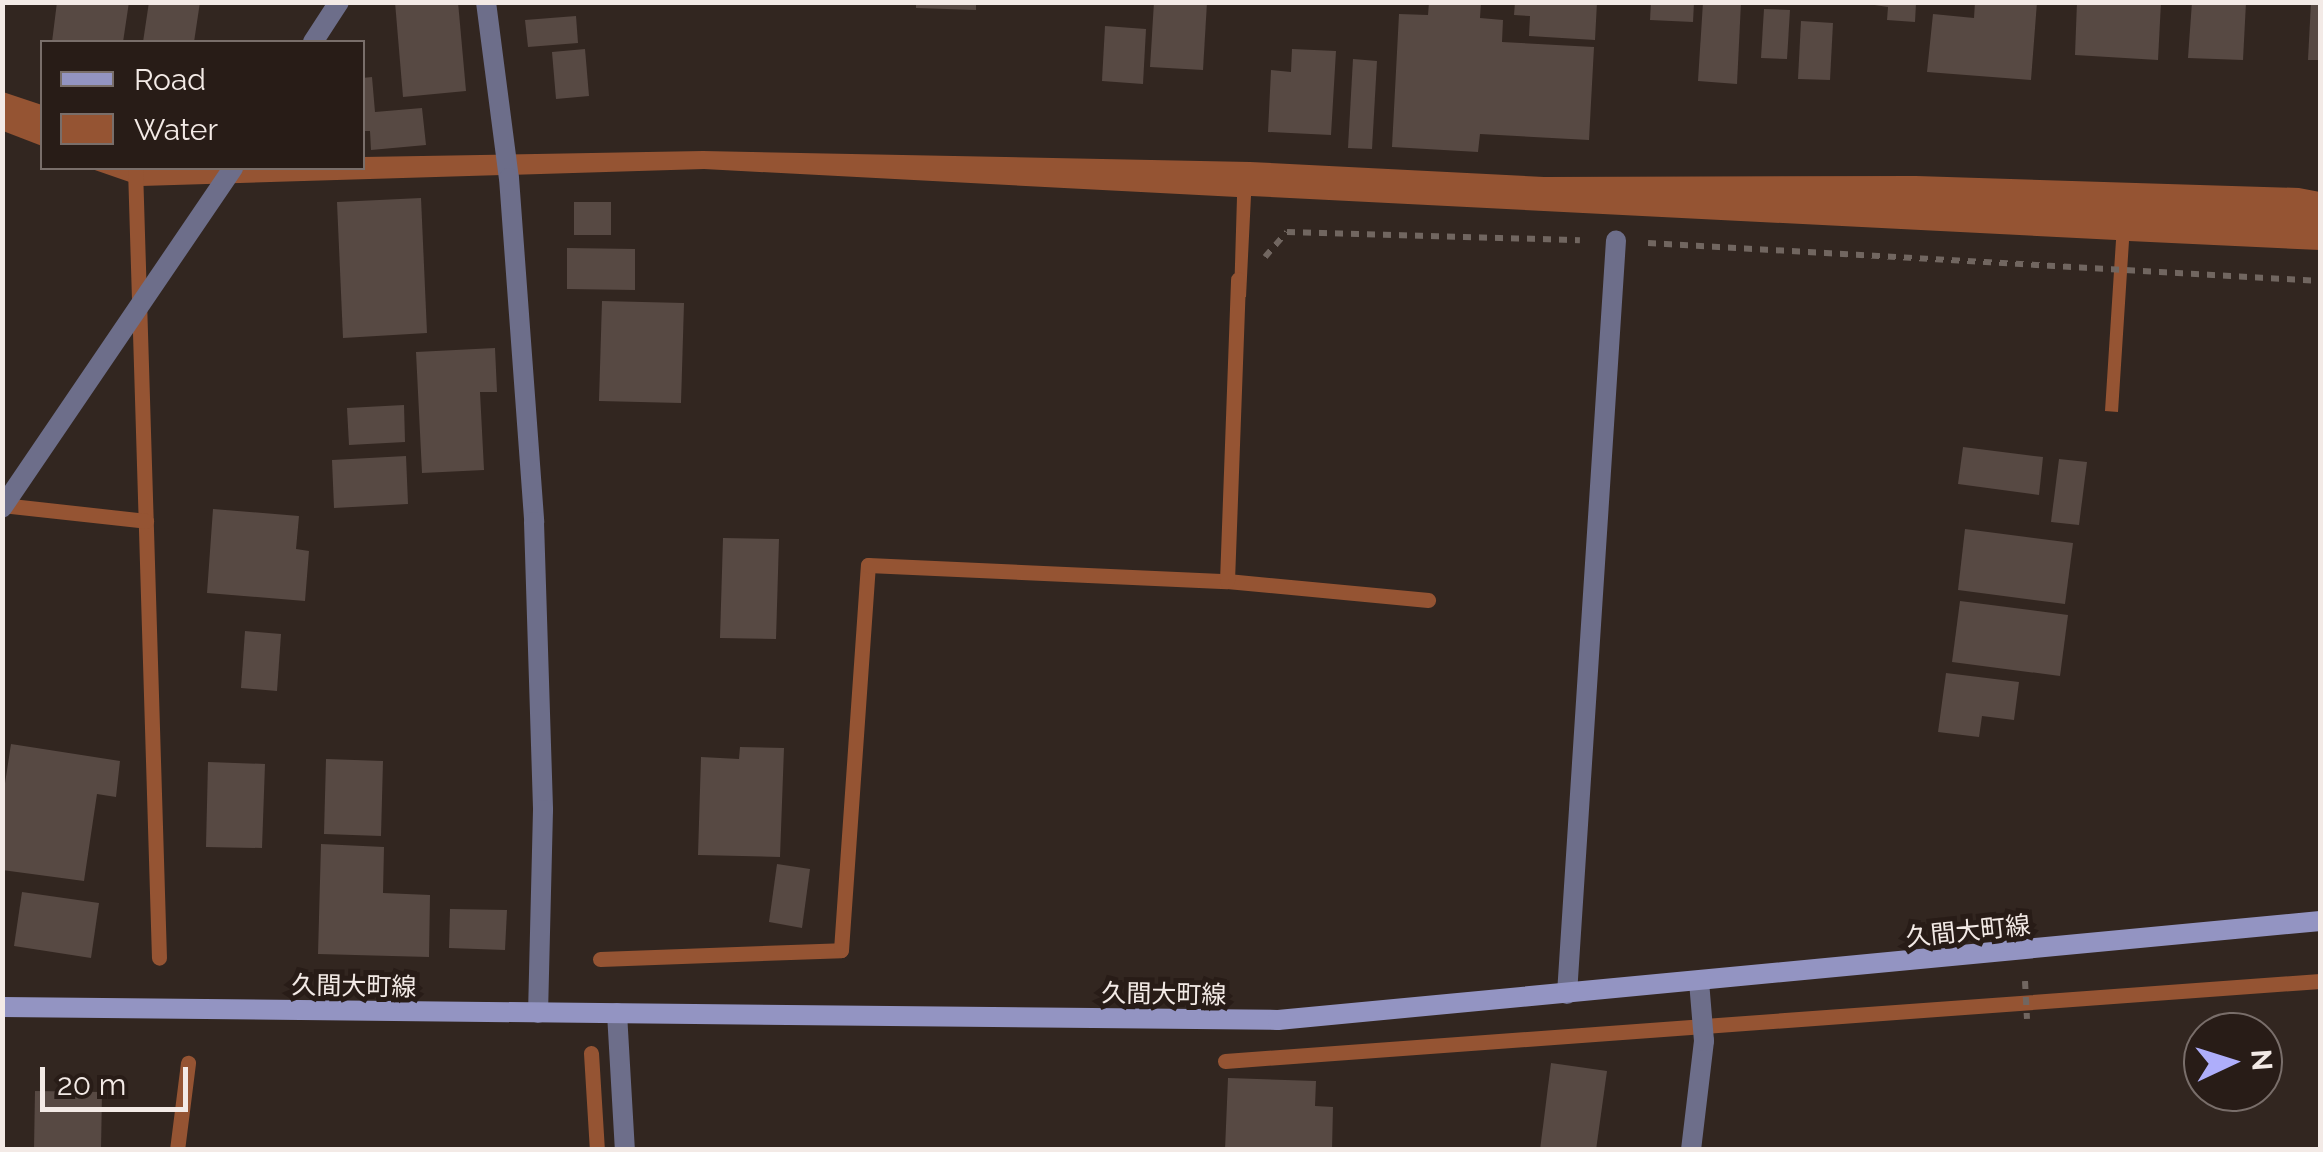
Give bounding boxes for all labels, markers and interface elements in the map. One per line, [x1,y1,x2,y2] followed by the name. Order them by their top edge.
[40,40,365,170] legend
[134,62,206,97] text: Road
[134,112,218,147] text: Water
[1904,910,2032,952] street label: 久間大町線
[291,970,417,1002] street label: 久間大町線
[1101,978,1227,1010] street label: 久間大町線
[2183,1012,2283,1112] north arrow
[45,1047,192,1109] scale bar
[2244,1048,2279,1072] text: N
[57,1067,126,1102] text: 20 m

